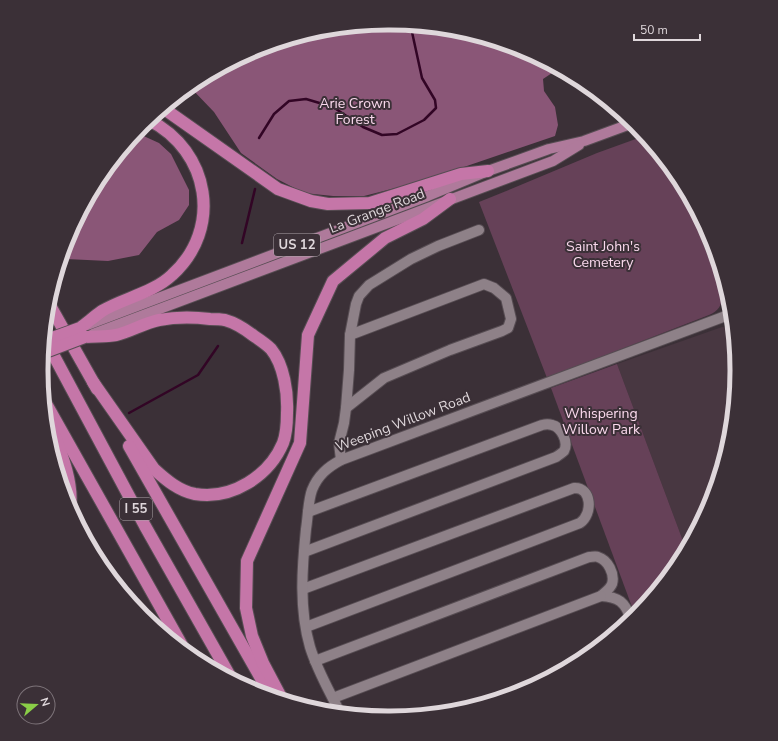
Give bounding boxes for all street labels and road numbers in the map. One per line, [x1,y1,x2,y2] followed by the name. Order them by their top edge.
[326,184,428,238] street label: La Grange Road
[274,234,320,256] road number: US 12
[333,387,473,457] street label: Weeping Willow Road
[120,498,152,520] road number: I 55

